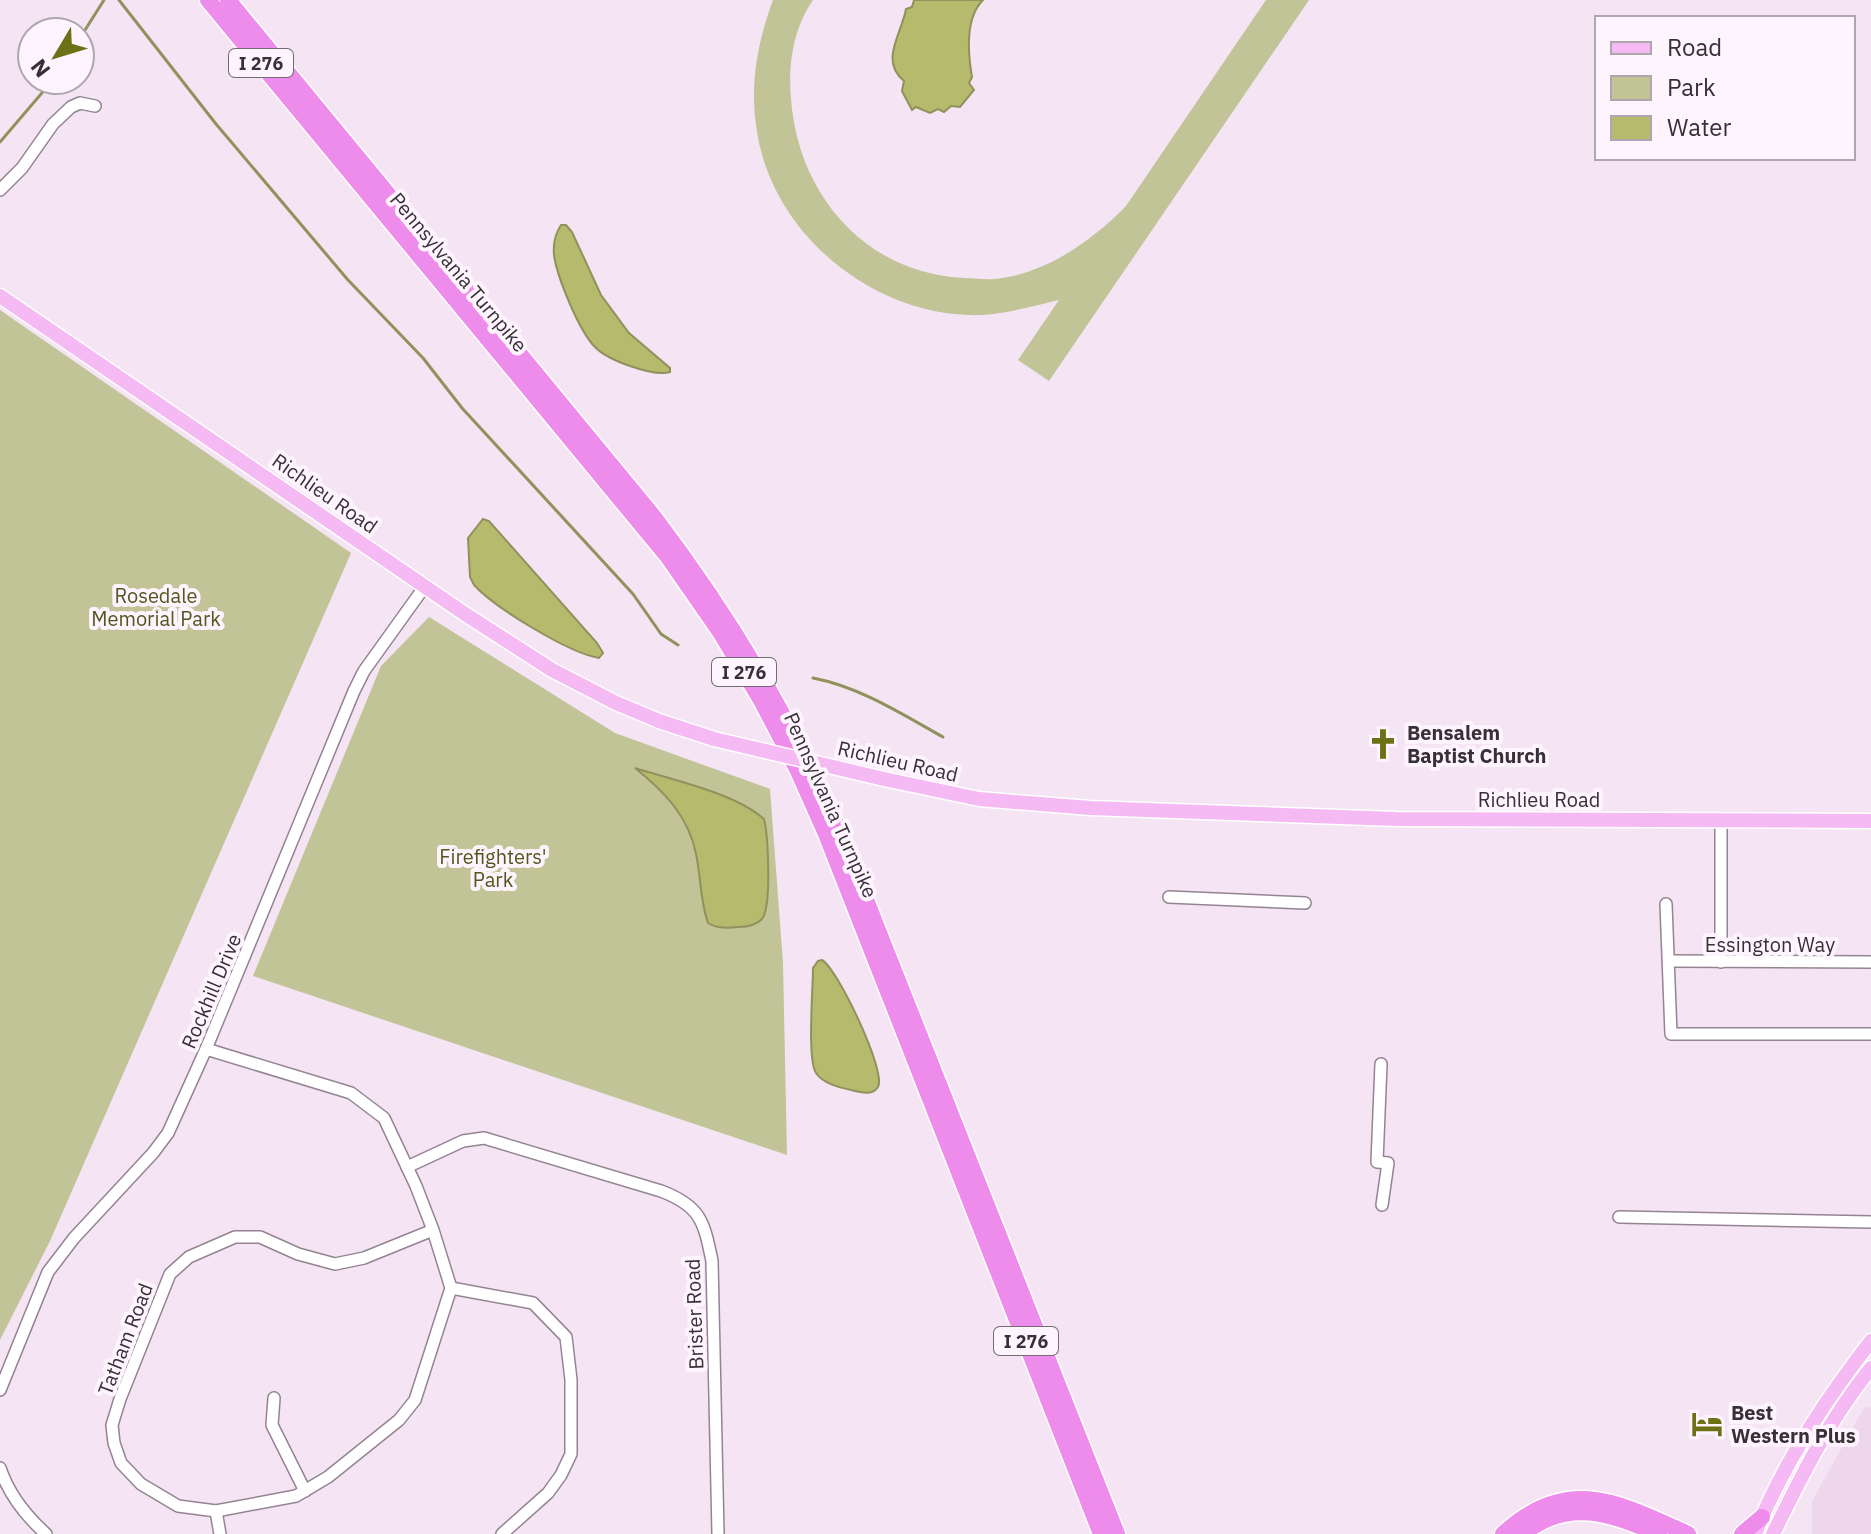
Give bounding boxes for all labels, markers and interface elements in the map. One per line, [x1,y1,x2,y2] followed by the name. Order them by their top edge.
[16,16,96,96] north arrow
[1595,16,1855,160] legend
[1667,31,1722,63] text: Road
[229,49,293,77] road number: I 276
[24,53,56,84] text: N
[1667,71,1716,103] text: Park
[1667,111,1731,143] text: Water
[384,187,534,357] street label: Pennsylvania Turnpike
[267,447,383,539] street label: Richlieu Road
[91,582,221,632] park label: Rosedale Memorial Park
[712,658,776,686] road number: I 276
[778,708,884,902] street label: Pennsylvania Turnpike
[1407,719,1547,769] place label: Bensalem Baptist Church
[1366,727,1400,761] church icon: Bensalem Baptist Church
[835,734,961,788] street label: Richlieu Road
[1478,786,1600,813] street label: Richlieu Road
[439,843,547,893] park label: Firefighters' Park
[175,929,247,1053] street label: Rockhill Drive
[1705,931,1835,958] street label: Essington Way
[679,1258,709,1370] street label: Brister Road
[91,1279,159,1399] street label: Tatham Road
[994,1327,1058,1355] road number: I 276
[1731,1399,1856,1449] place label: Best Western Plus
[1690,1407,1724,1441] hotel icon: Best Western Plus

